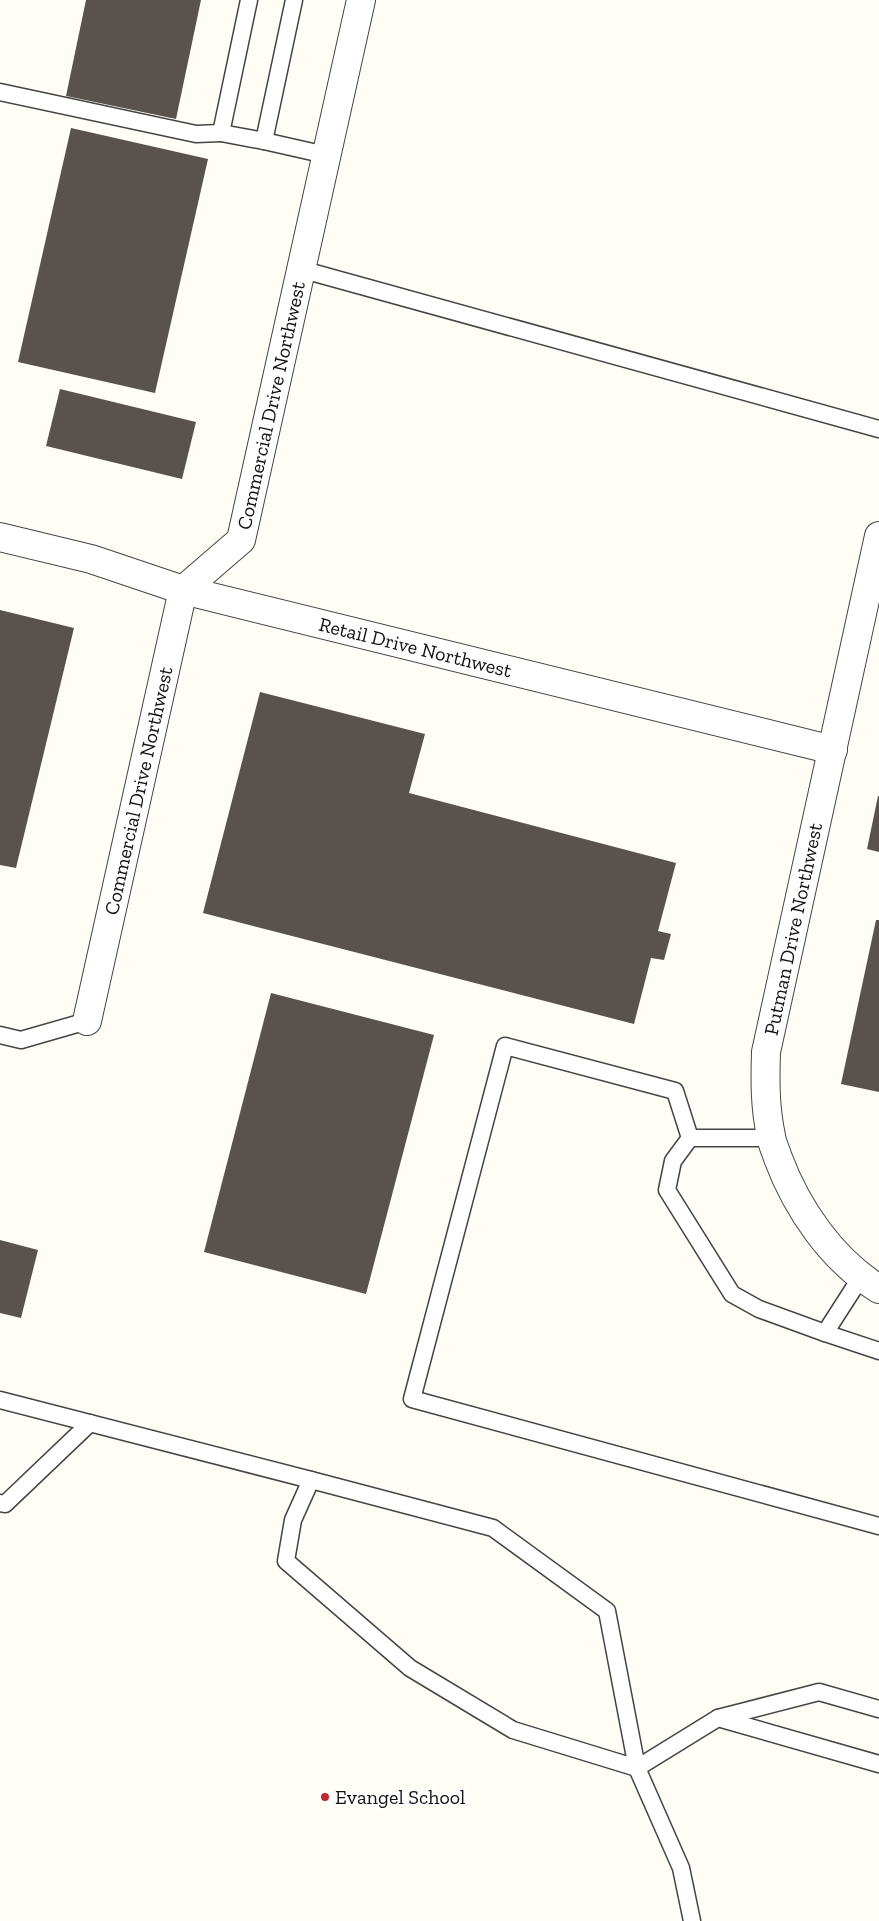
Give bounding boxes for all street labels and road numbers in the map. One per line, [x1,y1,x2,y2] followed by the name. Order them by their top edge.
[232,278,310,532] street label: Commercial Drive Northwest
[317,612,515,683] street label: Retail Drive Northwest
[99,664,178,917] street label: Commercial Drive Northwest
[759,820,827,1037] street label: Putman Drive Northwest

